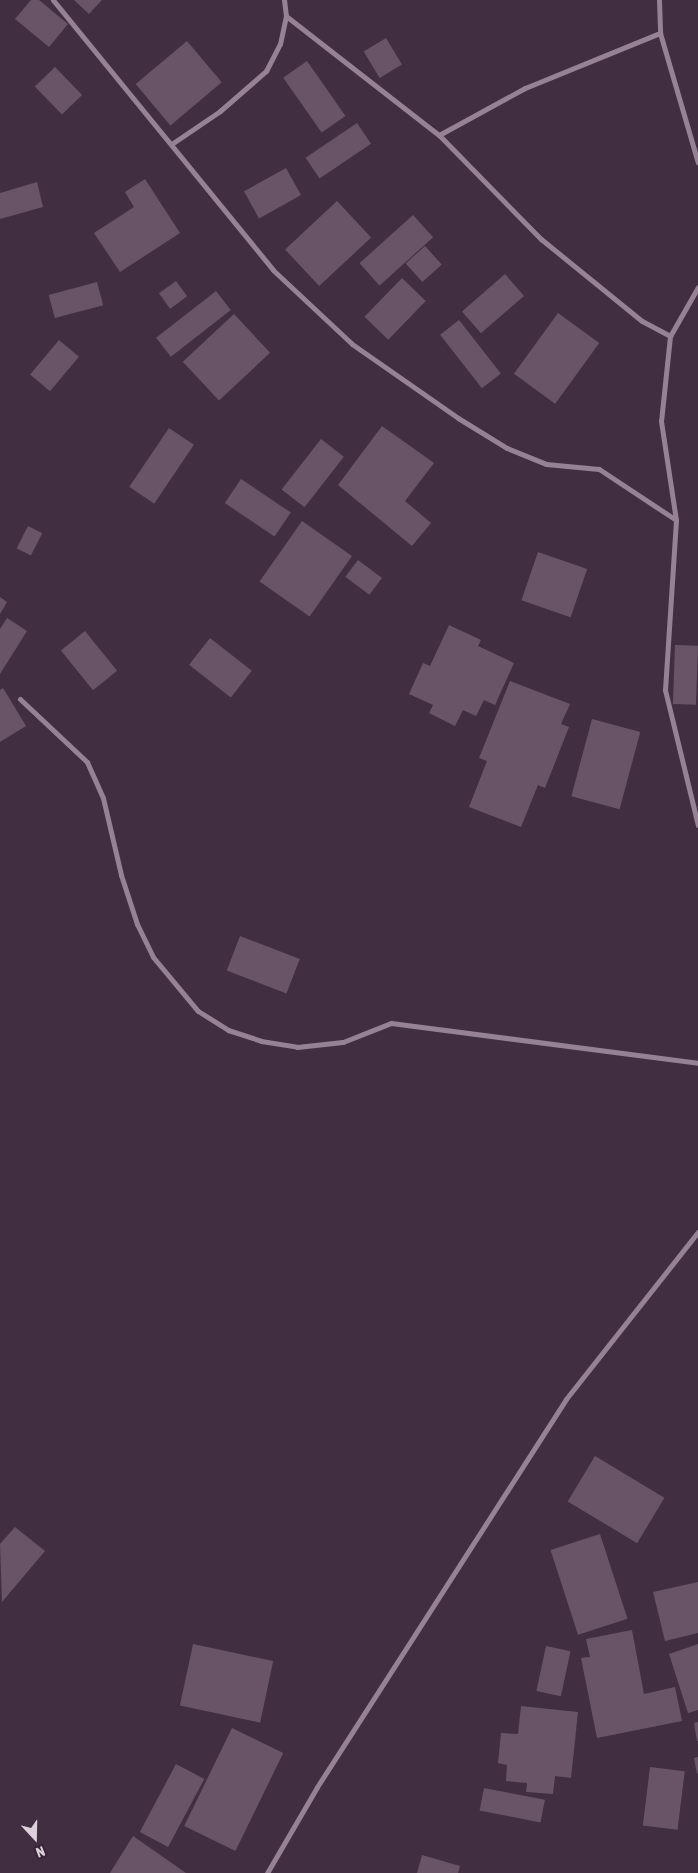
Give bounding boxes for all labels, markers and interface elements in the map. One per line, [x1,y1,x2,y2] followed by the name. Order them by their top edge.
[10,1813,60,1863] north arrow
[34,1843,47,1861] text: N

